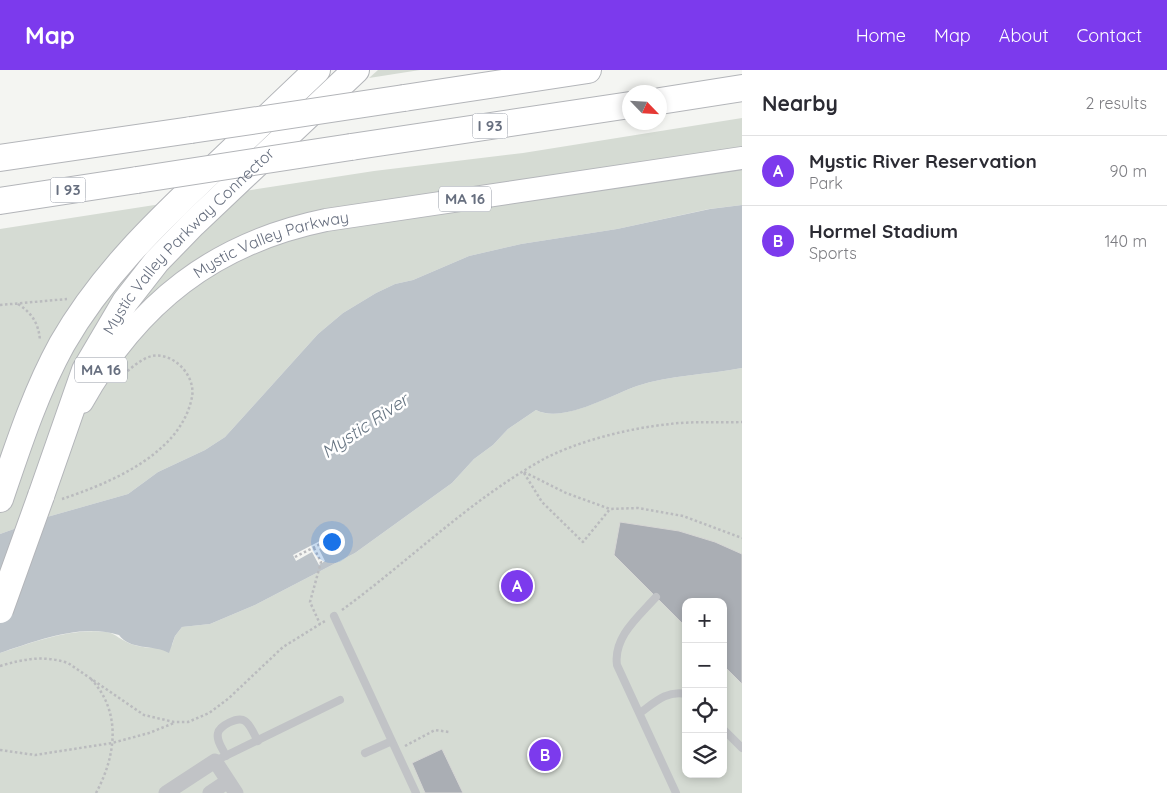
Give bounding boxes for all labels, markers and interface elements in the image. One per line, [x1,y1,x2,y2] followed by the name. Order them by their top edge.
[25,20,75,50] text: Map
[856,24,906,47] text: Home
[934,24,971,47] text: Map
[999,24,1049,47] text: About
[1077,24,1142,47] text: Contact
[622,85,667,130] north arrow
[762,90,838,116] text: Nearby
[1085,93,1147,113] text: 2 results
[472,114,508,138] road number: I 93
[99,144,279,340] street label: Mystic Valley Parkway Connector
[809,149,1037,173] text: Mystic River Reservation
[773,161,783,181] text: A
[1110,161,1147,181] text: 90 m
[809,173,843,193] text: Park
[50,178,86,202] road number: I 93
[439,186,491,212] road number: MA 16
[192,209,354,283] street label: Mystic Valley Parkway
[809,219,958,243] text: Hormel Stadium
[773,231,783,251] text: B
[1104,231,1147,251] text: 140 m
[809,243,857,263] text: Sports
[75,358,127,382] road number: MA 16
[317,387,414,463] water label: Mystic River
[319,529,345,555] your location
[501,567,533,605] pin: A
[682,598,727,778] map controls
[682,598,727,643] button: +
[682,643,727,688] button: −
[682,688,727,733] button: locate
[682,733,727,778] button: layers
[529,736,561,774] pin: B

